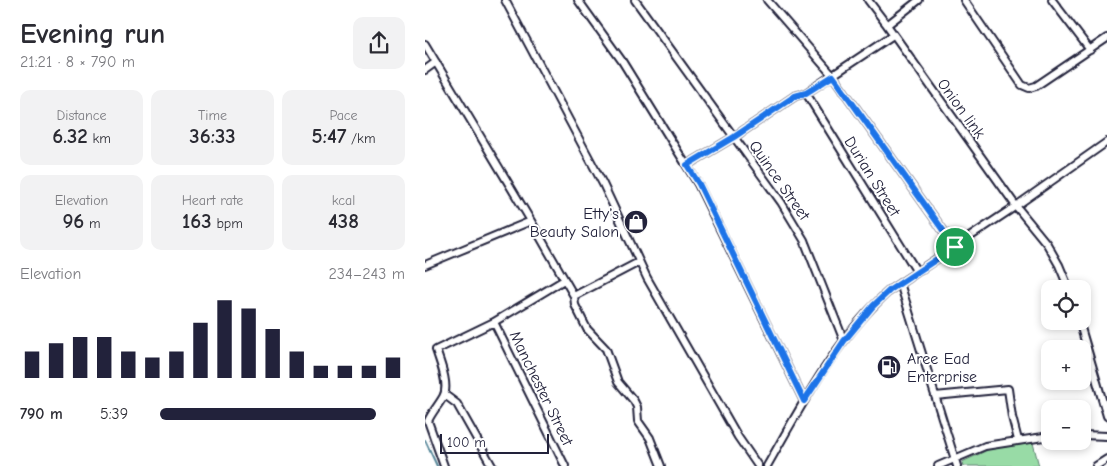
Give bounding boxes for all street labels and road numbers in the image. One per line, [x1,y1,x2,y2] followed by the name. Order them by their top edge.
[934,75,989,142] street label: Onion link
[840,133,904,220] street label: Durian Street
[745,137,814,224] street label: Quince Street
[506,328,577,449] street label: Manchester Street

